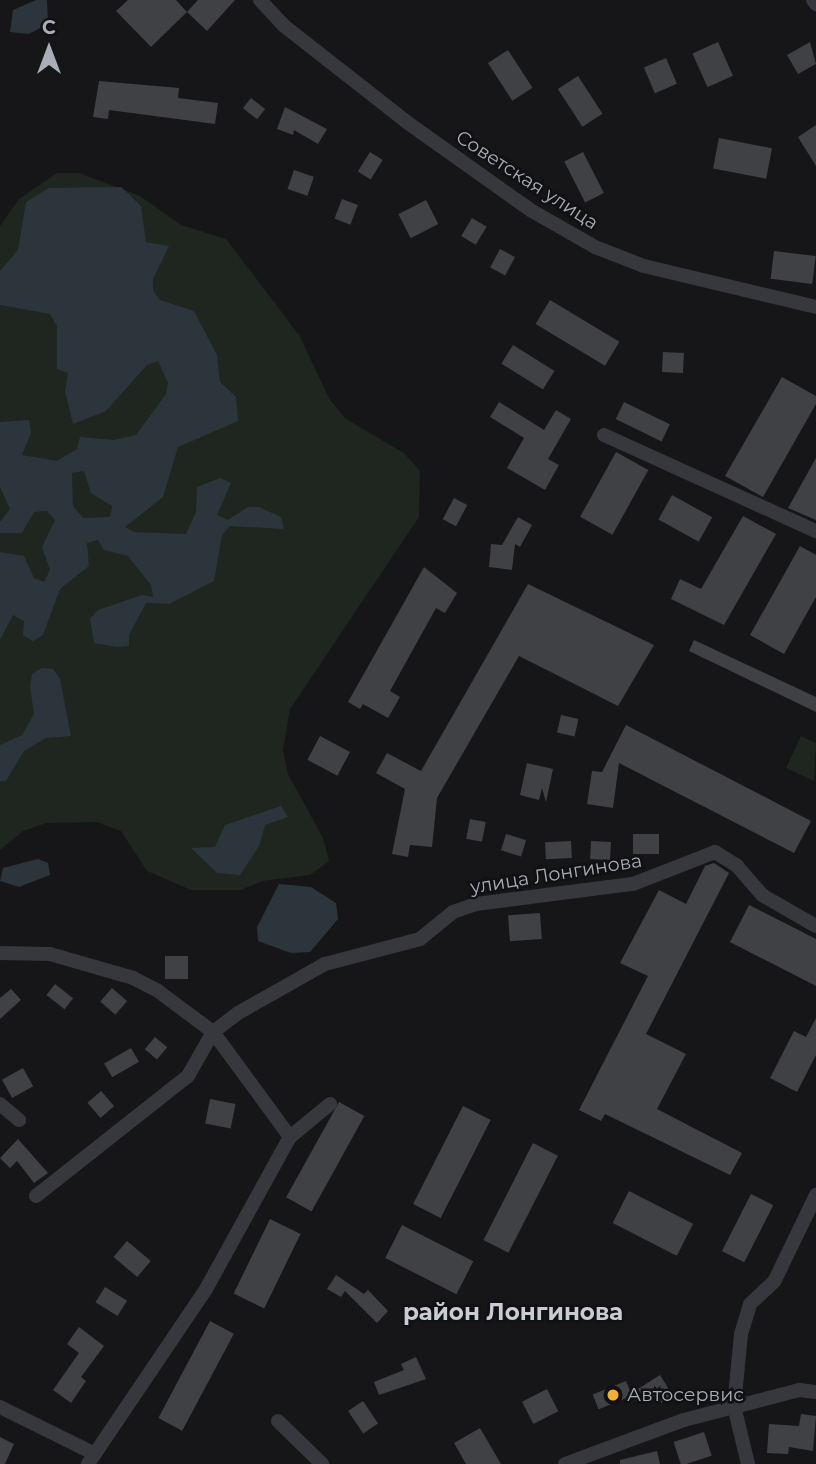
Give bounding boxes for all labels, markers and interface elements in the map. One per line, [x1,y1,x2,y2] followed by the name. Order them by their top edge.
[14,14,84,84] north arrow
[42,16,56,39] text: С
[452,125,602,235] street label: Советская улица
[468,849,644,899] street label: улица Лонгинова
[403,1298,623,1326] district label: район Лонгинова
[627,1384,744,1406] place label: Автосервис
[605,1387,621,1403] marker: Автосервис

